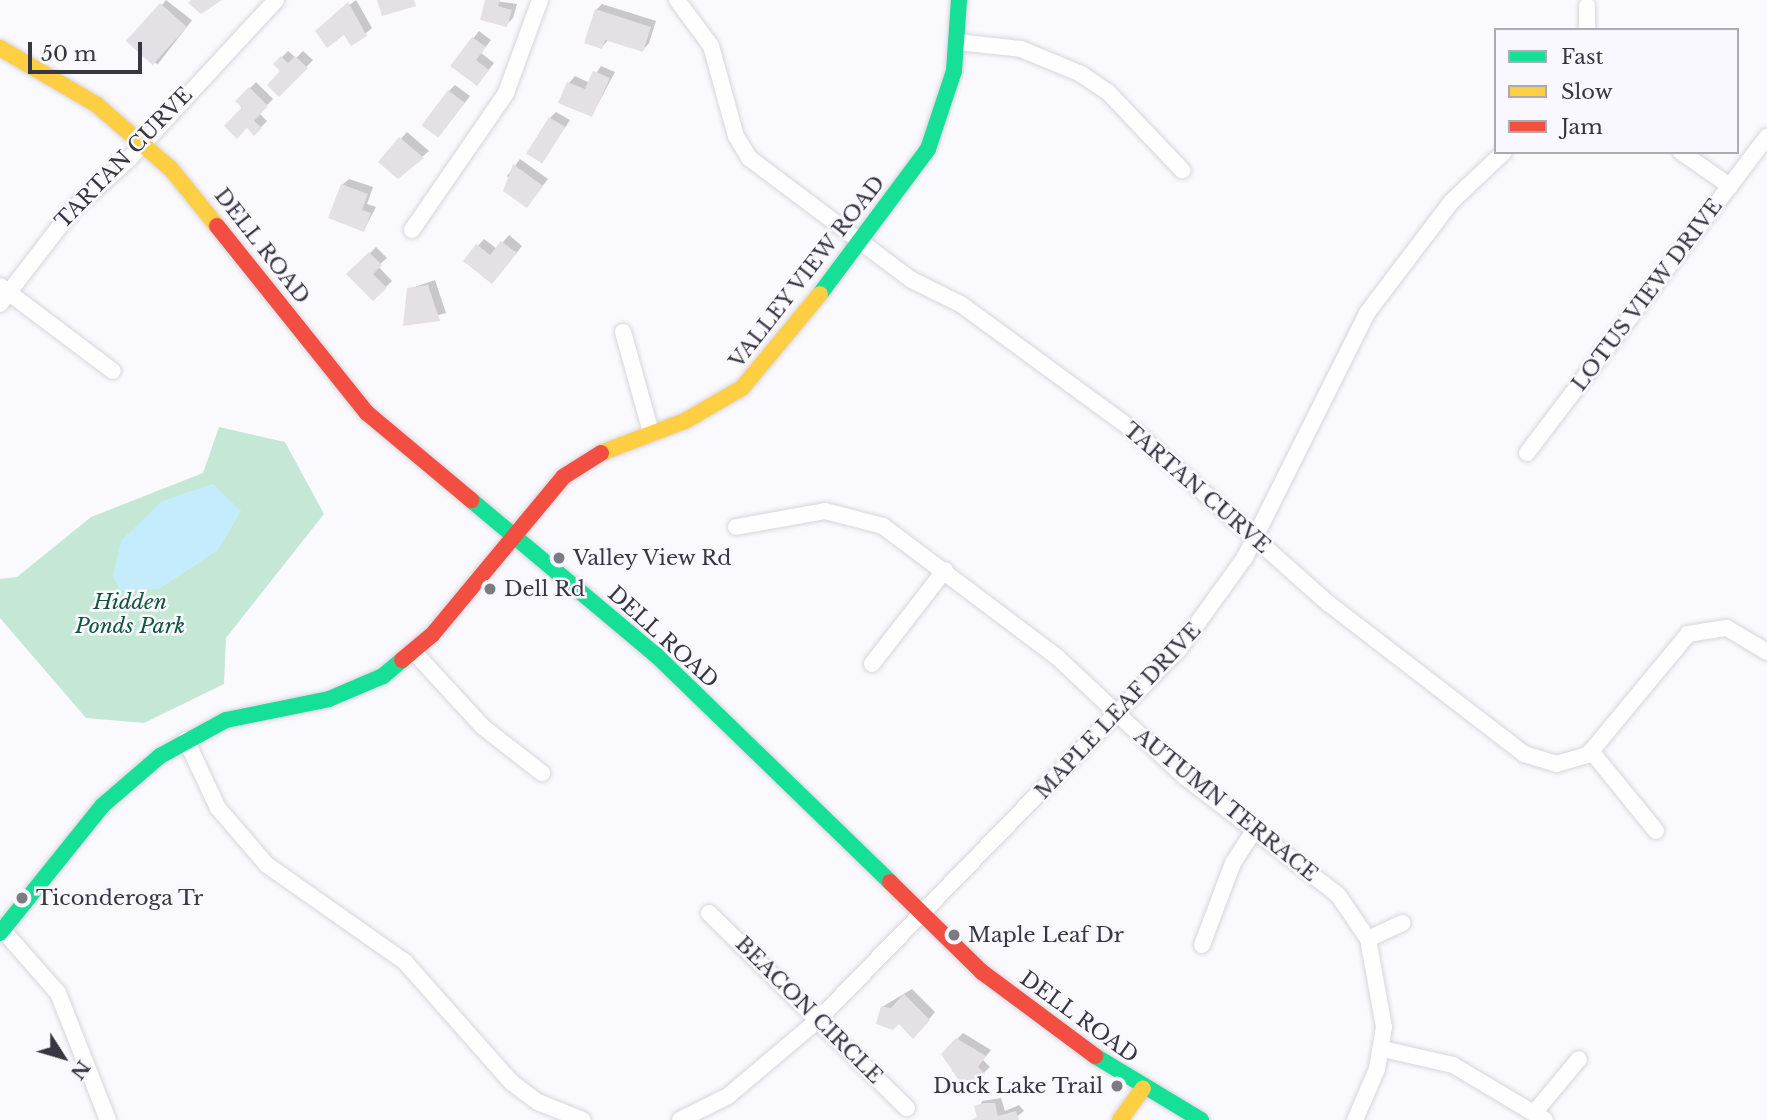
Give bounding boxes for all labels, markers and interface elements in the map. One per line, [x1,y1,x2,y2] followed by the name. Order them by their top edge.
[32,28,145,72] scale bar
[1494,28,1739,154] legend
[41,41,96,67] text: 50 m
[1561,44,1603,70] text: Fast
[1561,79,1613,105] text: Slow
[50,82,198,234] street label: TARTAN CURVE
[1561,114,1603,140] text: Jam
[723,170,891,374] street label: VALLEY VIEW ROAD
[209,183,315,309] street label: DELL ROAD
[1566,193,1728,397] street label: LOTUS VIEW DRIVE
[1118,417,1276,559] street label: TARTAN CURVE
[573,545,734,571] place label: Valley View Rd
[551,550,567,566] marker: Valley View Rd
[504,576,585,602] place label: Dell Rd
[482,581,498,597] marker: Dell Rd
[602,581,724,693] street label: DELL ROAD
[75,589,185,639] park label: Hidden Ponds Park
[1030,618,1206,804] street label: MAPLE LEAF DRIVE
[1129,723,1323,887] street label: AUTUMN TERRACE
[36,885,204,911] place label: Ticonderoga Tr
[14,890,30,906] marker: Ticonderoga Tr
[968,922,1124,948] place label: Maple Leaf Dr
[946,927,962,943] marker: Maple Leaf Dr
[730,931,888,1089] street label: BEACON CIRCLE
[1015,966,1143,1068] street label: DELL ROAD
[28,1022,98,1092] north arrow
[66,1056,95,1084] text: N
[932,1073,1103,1099] place label: Duck Lake Trail
[1109,1078,1125,1094] marker: Duck Lake Trail

